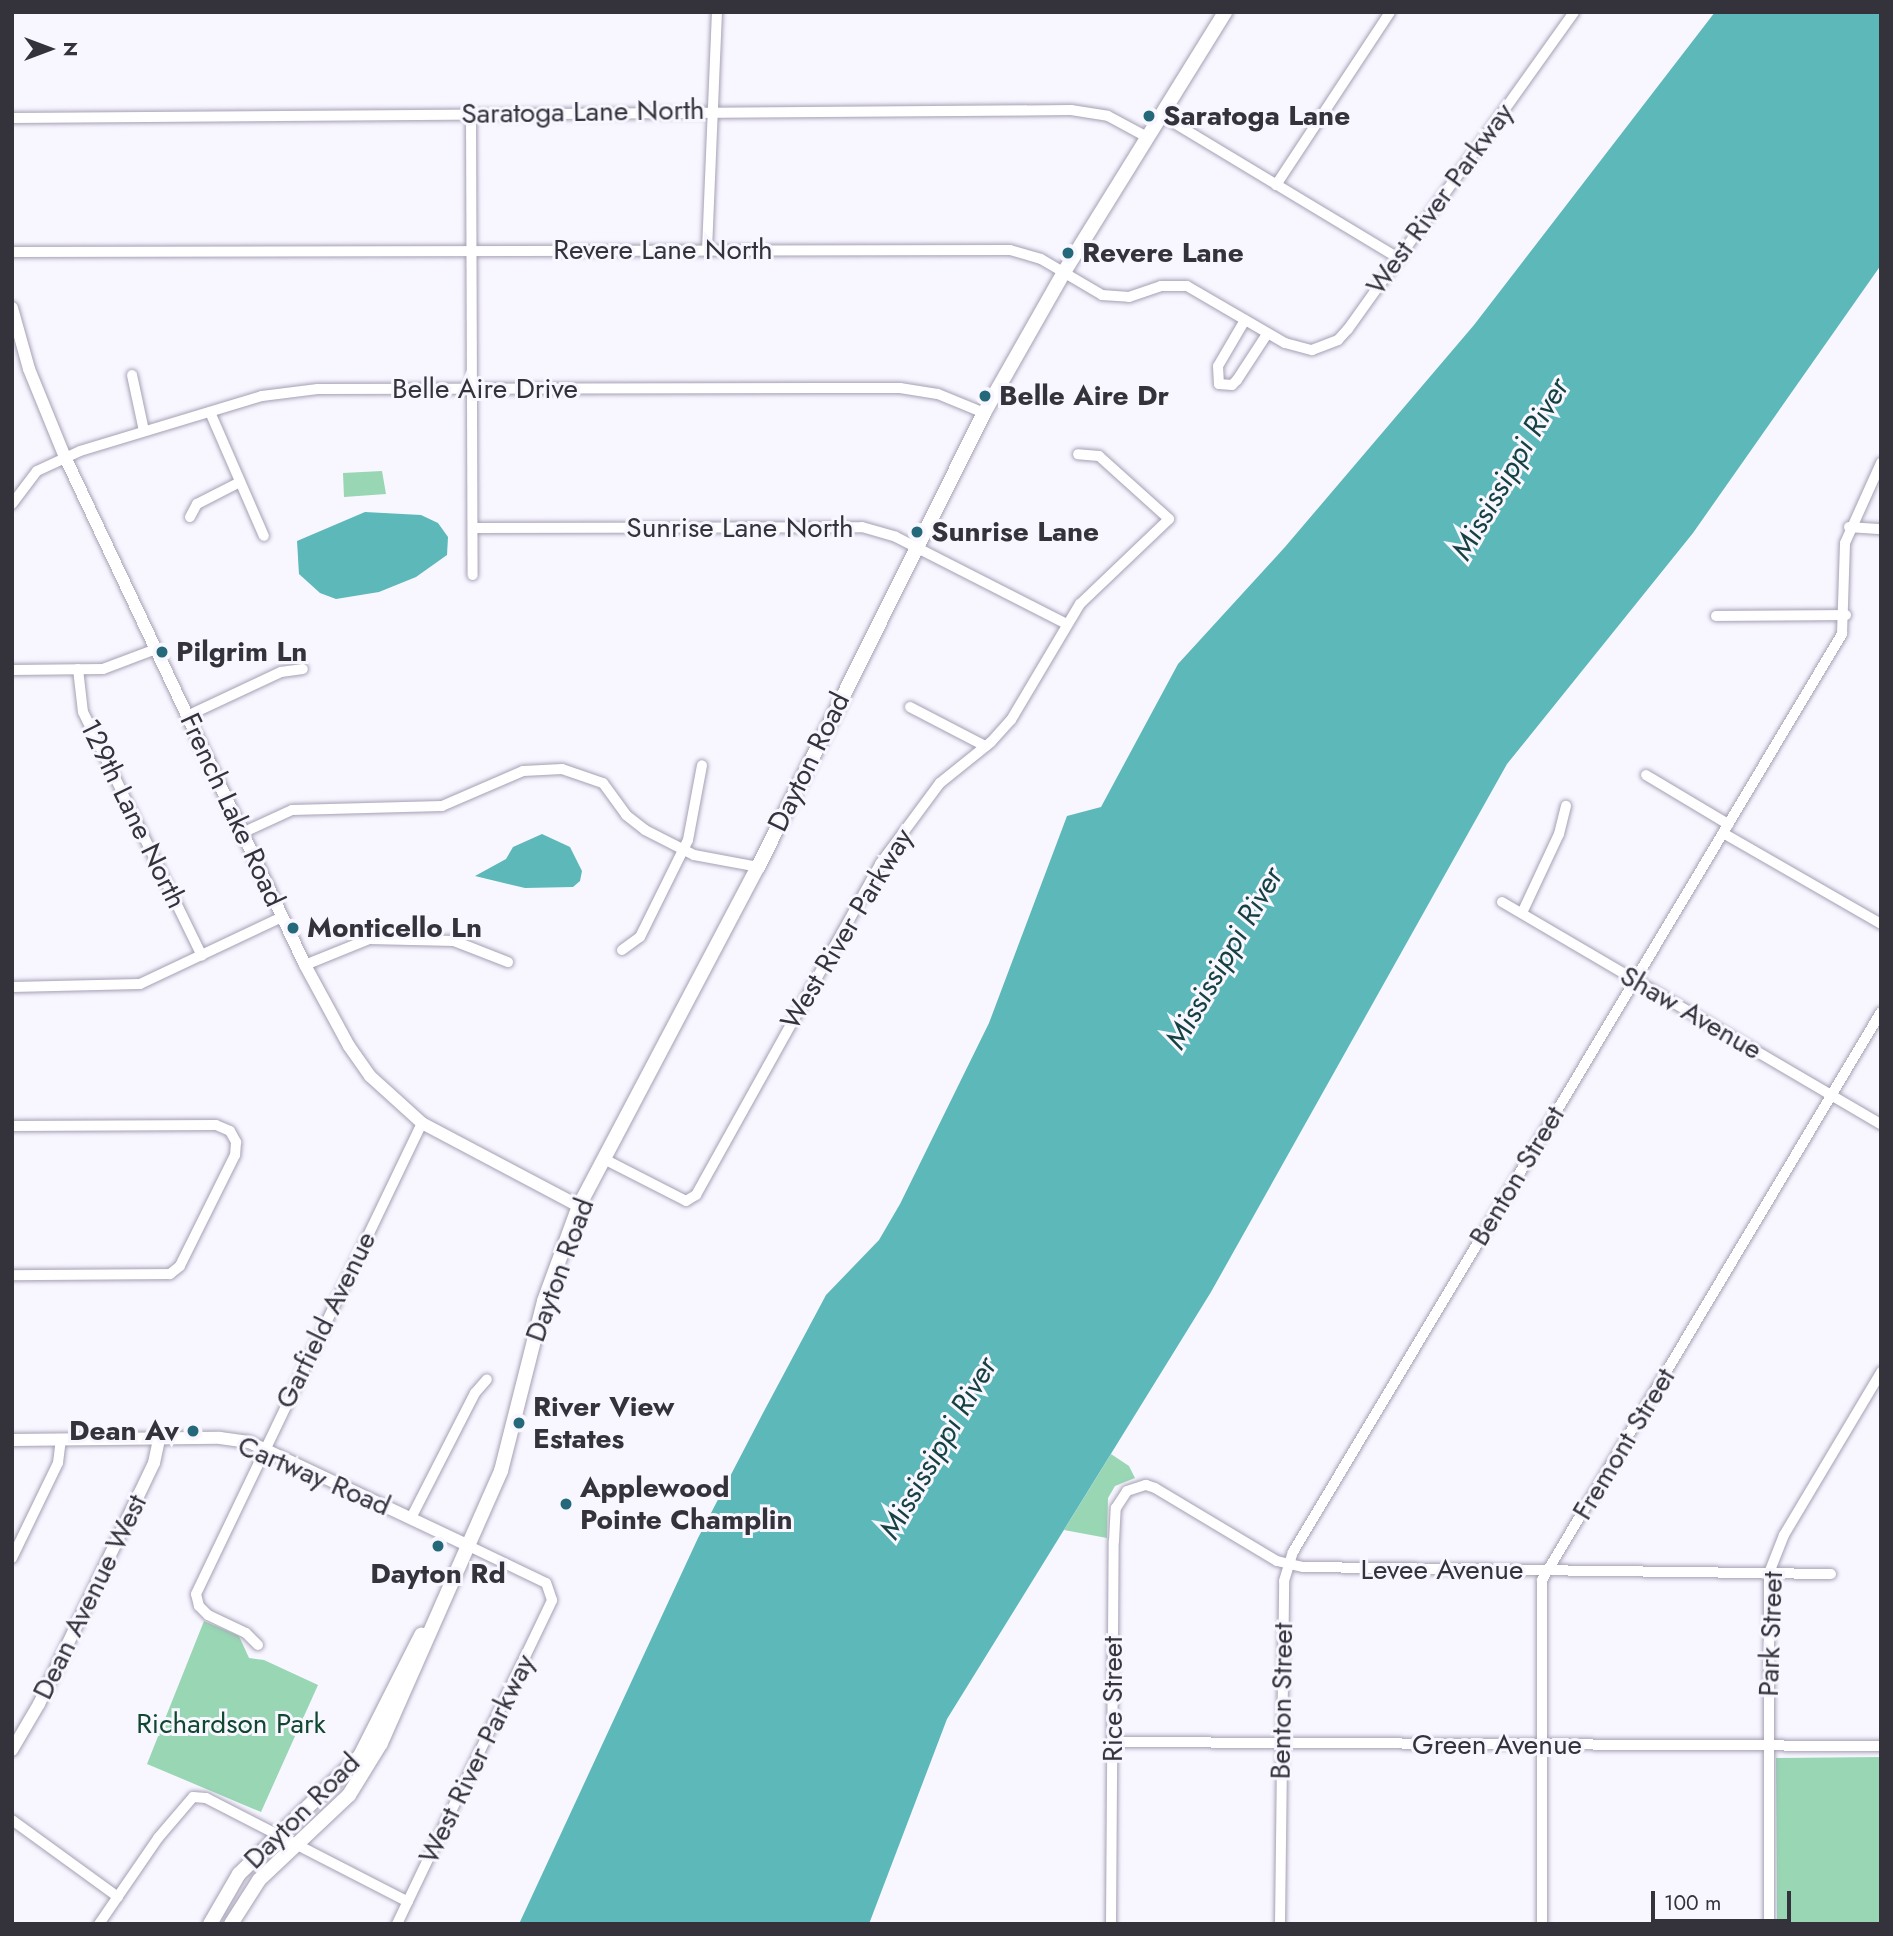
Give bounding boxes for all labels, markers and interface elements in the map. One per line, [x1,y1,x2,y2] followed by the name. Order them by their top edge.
[14,14,84,84] north arrow
[57,41,84,57] text: N
[461,93,705,131] street label: Saratoga Lane North
[1359,97,1521,301] street label: West River Parkway
[1163,99,1350,133] place label: Saratoga Lane
[1141,108,1157,124] marker: Saratoga Lane
[553,233,773,267] street label: Revere Lane North
[1082,236,1244,270] place label: Revere Lane
[1060,245,1076,261] marker: Revere Lane
[392,372,578,406] street label: Belle Aire Drive
[1443,372,1577,566] water label: Mississippi River
[999,379,1169,413] place label: Belle Aire Dr
[977,388,993,404] marker: Belle Aire Dr
[626,511,854,545] street label: Sunrise Lane North
[931,515,1099,549] place label: Sunrise Lane
[909,524,925,540] marker: Sunrise Lane
[176,635,307,669] place label: Pilgrim Ln
[154,644,170,660] marker: Pilgrim Ln
[761,687,857,837] street label: Dayton Road
[173,708,291,912] street label: French Lake Road
[73,714,193,914] street label: 129th Lane North
[774,822,920,1036] street label: West River Parkway
[1157,861,1291,1055] water label: Mississippi River
[307,911,482,945] place label: Monticello Ln
[285,920,301,936] marker: Monticello Ln
[1614,959,1768,1067] street label: Shaw Avenue
[1462,1100,1572,1252] street label: Benton Street
[519,1194,601,1346] street label: Dayton Road
[269,1226,383,1414] street label: Garfield Avenue
[871,1351,1005,1545] water label: Mississippi River
[1566,1362,1682,1526] street label: Fremont Street
[533,1390,674,1456] place label: River View Estates
[69,1414,179,1448] place label: Dean Av
[511,1415,527,1431] marker: River View Estates
[185,1423,201,1439] marker: Dean Av
[233,1429,395,1523] street label: Cartway Road
[580,1471,793,1537] place label: Applewood Pointe Champlin
[26,1489,154,1705] street label: Dean Avenue West
[558,1496,574,1512] marker: Applewood Pointe Champlin
[430,1538,446,1554] marker: Dayton Rd
[1361,1553,1523,1587] street label: Levee Avenue
[370,1557,506,1591] place label: Dayton Rd
[1752,1571,1790,1697] street label: Park Street
[1264,1622,1300,1780] street label: Benton Street
[1096,1636,1130,1762] street label: Rice Street
[412,1649,542,1869] street label: West River Parkway
[136,1707,326,1741] park label: Richardson Park
[1412,1728,1582,1762] street label: Green Avenue
[237,1746,367,1876] street label: Dayton Road
[1655,1876,1795,1920] scale bar
[1664,1888,1721,1918] text: 100 m

